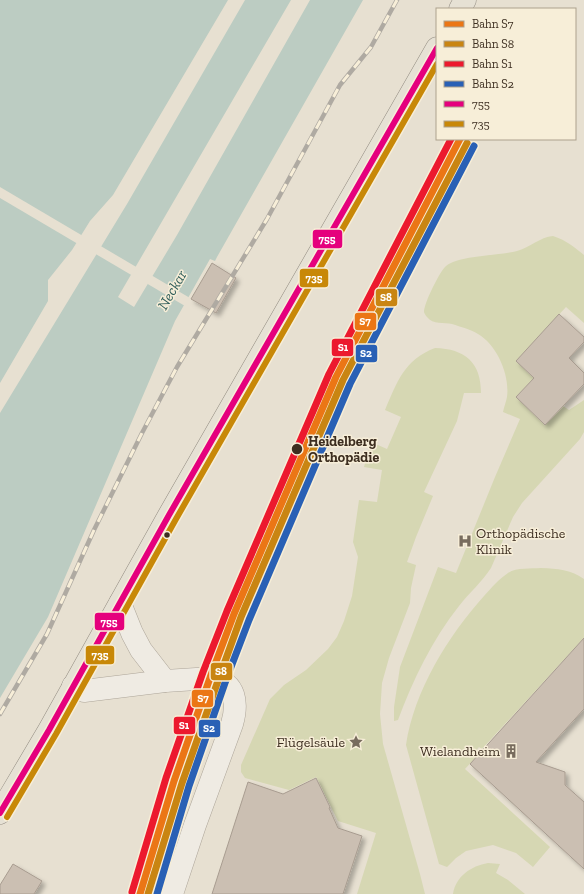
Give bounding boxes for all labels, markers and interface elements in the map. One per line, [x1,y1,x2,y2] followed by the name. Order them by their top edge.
[436,8,576,140] legend
[472,17,514,31] text: Bahn S7
[472,37,514,51] text: Bahn S8
[472,57,513,71] text: Bahn S1
[472,77,514,91] text: Bahn S2
[472,97,490,111] text: 755
[472,117,490,131] text: 735
[312,229,343,249] line badge: 755
[319,233,336,246] text: 755
[154,266,191,313] water label: Neckar
[299,268,329,288] line badge: 735
[305,272,323,285] text: 735
[375,288,398,307] line badge: S8
[380,291,392,304] text: S8
[354,312,377,331] line badge: S7
[359,315,371,328] text: S7
[331,338,354,357] line badge: S1
[338,341,349,354] text: S1
[355,344,378,363] line badge: S2
[360,347,372,360] text: S2
[308,433,379,466] place label: Heidelberg Orthopädie
[290,442,304,456] marker: Heidelberg Orthopädie
[476,525,566,558] place label: Orthopädische Klinik
[162,530,172,540] unlabelled marker
[457,533,473,549] hospital icon: Orthopädische Klinik
[94,612,125,631] line badge: 755
[101,616,118,629] text: 755
[85,645,115,665] line badge: 735
[91,649,109,662] text: 735
[210,662,233,681] line badge: S8
[215,665,227,678] text: S8
[191,689,214,708] line badge: S7
[197,692,209,705] text: S7
[173,716,196,735] line badge: S1
[179,719,190,732] text: S1
[198,719,221,738] line badge: S2
[203,722,215,735] text: S2
[277,734,345,751] place label: Flügelsäule
[348,734,364,750] place icon: Flügelsäule
[420,743,500,760] place label: Wielandheim
[503,743,519,759] building icon: Wielandheim

